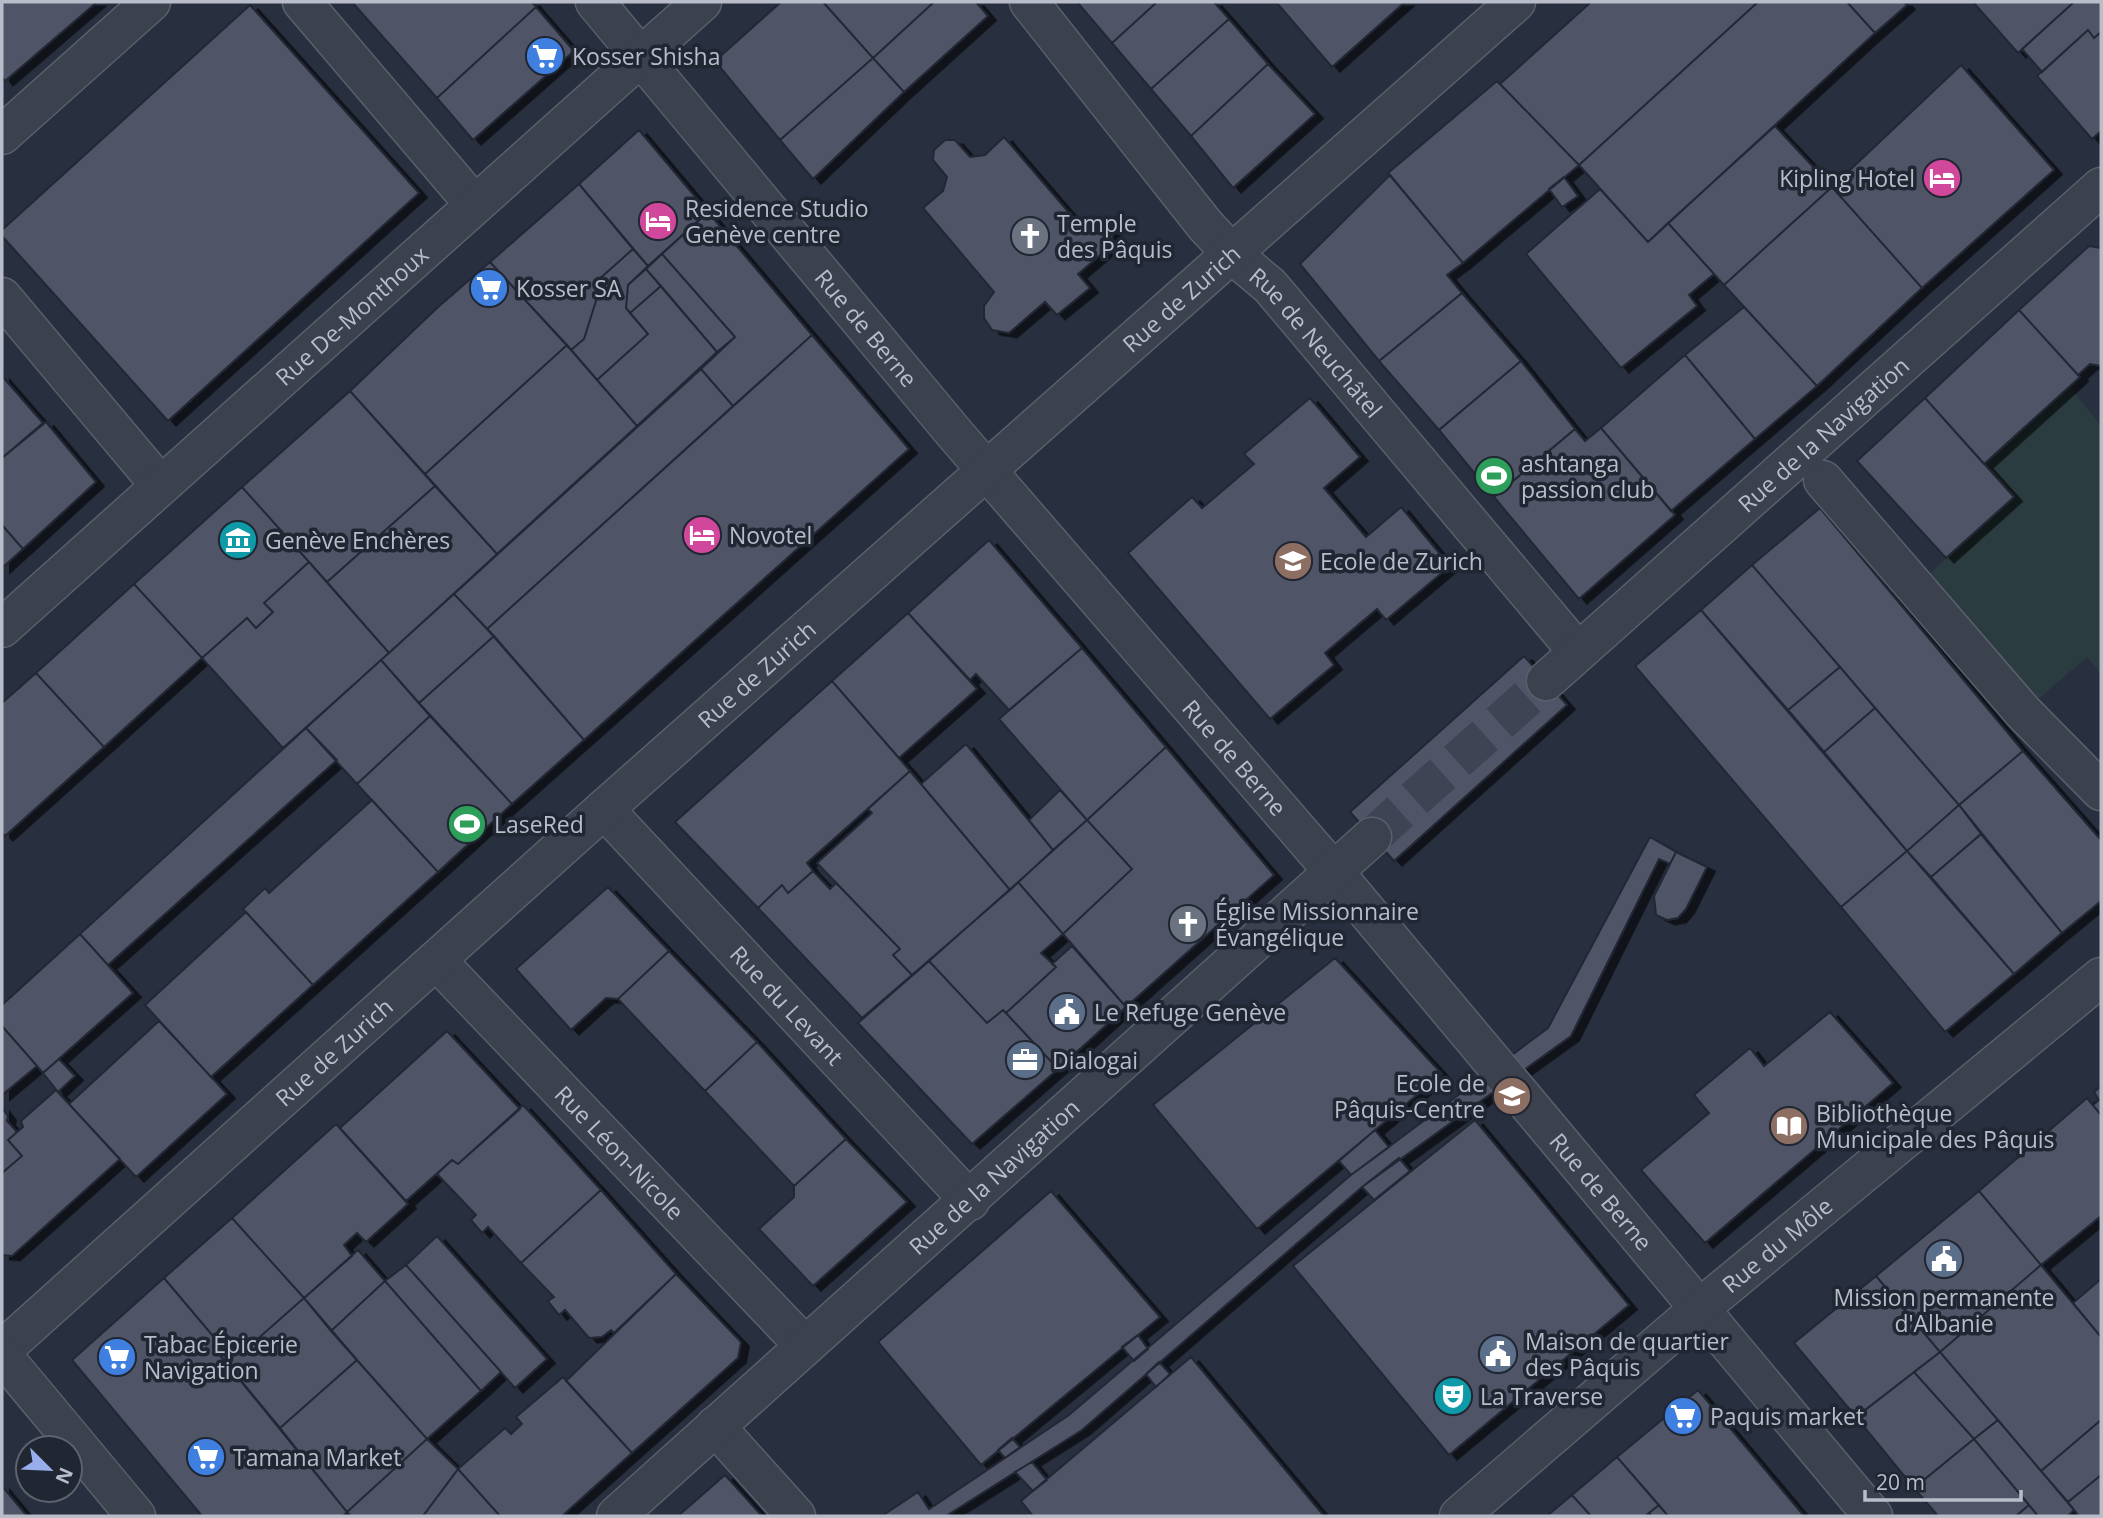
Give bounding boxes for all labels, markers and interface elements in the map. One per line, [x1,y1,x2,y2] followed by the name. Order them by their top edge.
[524,35,566,77] supermarket icon: Kosser Shisha
[572,40,721,72] place label: Kosser Shisha
[1921,157,1963,199] hotel icon: Kipling Hotel
[1779,162,1915,194] place label: Kipling Hotel
[685,192,869,250] place label: Residence Studio Genève centre
[637,200,679,242] hotel icon: Residence Studio Genève centre
[1057,207,1172,265] place label: Temple des Pâquis
[1009,215,1051,257] church icon: Temple des Pâquis
[1115,237,1247,359] street label: Rue de Zurich
[268,238,435,392] street label: Rue De-Monthoux
[1243,260,1390,424] street label: Rue de Neuchâtel
[808,262,925,393] street label: Rue de Berne
[468,267,510,309] supermarket icon: Kosser SA
[516,272,622,304] place label: Kosser SA
[1731,349,1916,519] street label: Rue de la Navigation
[1521,447,1655,505] place label: ashtanga passion club
[1473,455,1515,497] sports icon: ashtanga passion club
[681,514,723,556] hotel icon: Novotel
[217,519,259,561] museum icon: Genève Enchères
[729,519,812,551] place label: Novotel
[265,524,450,556] place label: Genève Enchères
[1272,540,1314,582] school or university icon: Ecole de Zurich
[1320,545,1483,577] place label: Ecole de Zurich
[691,613,822,735] street label: Rue de Zurich
[1175,692,1294,822] street label: Rue de Berne
[446,803,488,845] sports icon: LaseRed
[494,808,584,840] place label: LaseRed
[1215,895,1419,953] place label: Église Missionnaire Évangélique
[1167,903,1209,945] church icon: Église Missionnaire Évangélique
[723,938,851,1072] street label: Rue du Levant
[268,991,399,1113] street label: Rue de Zurich
[1046,991,1088,1033] public building icon: Le Refuge Genève
[1094,996,1286,1028] place label: Le Refuge Genève
[1004,1039,1046,1081] office icon: Dialogai
[1052,1044,1138,1076] place label: Dialogai
[1334,1067,1485,1125] place label: Ecole de Pâquis-Centre
[1491,1075,1533,1117] school or university icon: Ecole de Pâquis-Centre
[548,1078,692,1226] street label: Rue Léon-Nicole
[902,1091,1086,1262] street label: Rue de la Navigation
[1816,1097,2055,1155] place label: Bibliothèque Municipale des Pâquis
[1768,1105,1810,1147] library icon: Bibliothèque Municipale des Pâquis
[1543,1126,1660,1257] street label: Rue de Berne
[1715,1189,1839,1300] street label: Rue du Môle
[1923,1238,1965,1280] public building icon: Mission permanente d'Albanie
[1834,1281,2054,1339] place label: Mission permanente d'Albanie
[1525,1325,1729,1383] place label: Maison de quartier des Pâquis
[144,1328,298,1386] place label: Tabac Épicerie Navigation
[1477,1333,1519,1375] public building icon: Maison de quartier des Pâquis
[96,1336,138,1378] supermarket icon: Tabac Épicerie Navigation
[1432,1375,1474,1417] theatre icon: La Traverse
[1480,1380,1603,1412] place label: La Traverse
[1662,1395,1704,1437] supermarket icon: Paquis market
[1710,1400,1864,1432] place label: Paquis market
[14,1434,84,1504] north arrow
[185,1436,227,1478] supermarket icon: Tamana Market
[233,1441,401,1473] place label: Tamana Market
[1865,1458,2021,1502] scale bar
[50,1464,80,1488] text: N
[1876,1468,1925,1496] text: 20 m

